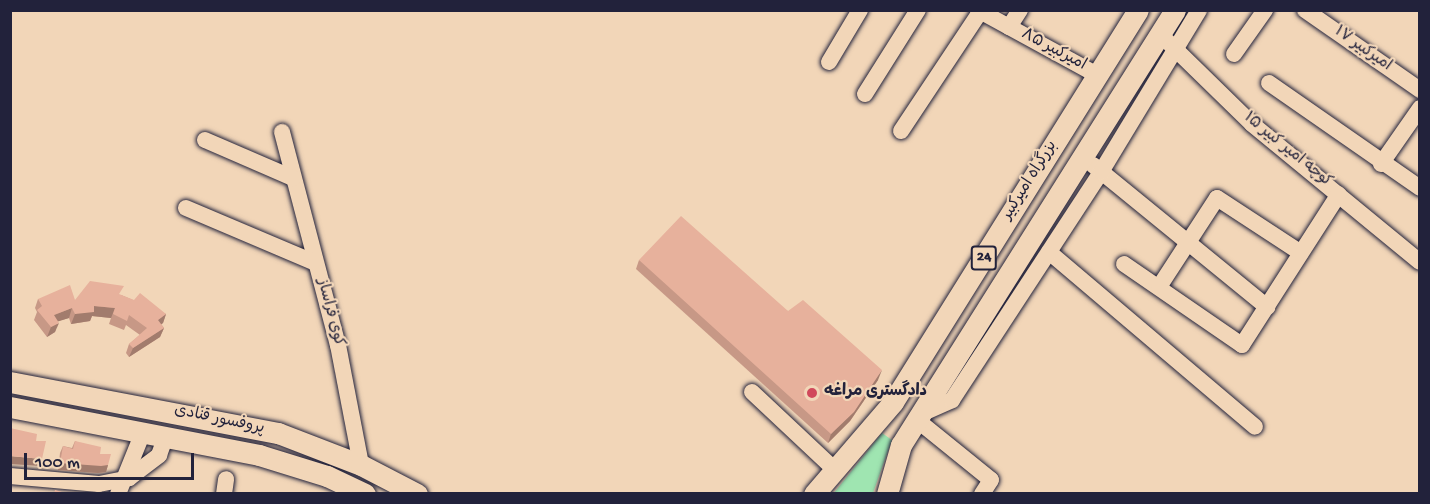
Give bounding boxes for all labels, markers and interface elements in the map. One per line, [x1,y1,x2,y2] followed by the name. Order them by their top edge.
[1330,23,1394,77] street label: امیرکبیر ۱۷
[1017,26,1089,76] street label: امیرکبیر ۸۵
[1239,109,1335,193] street label: کوچه امیر کبیر ۱۵
[999,138,1063,224] street label: بزرگراه امیرکبیر
[970,246,998,270] road number: 24
[311,277,347,349] street label: کوی فراساز
[824,383,927,403] place label: دادگستری مراغه
[805,386,819,400] marker: دادگستری مراغه
[172,402,266,440] street label: پروفسور قنادی
[27,441,196,479] scale bar
[35,453,80,474] text: 100 m

